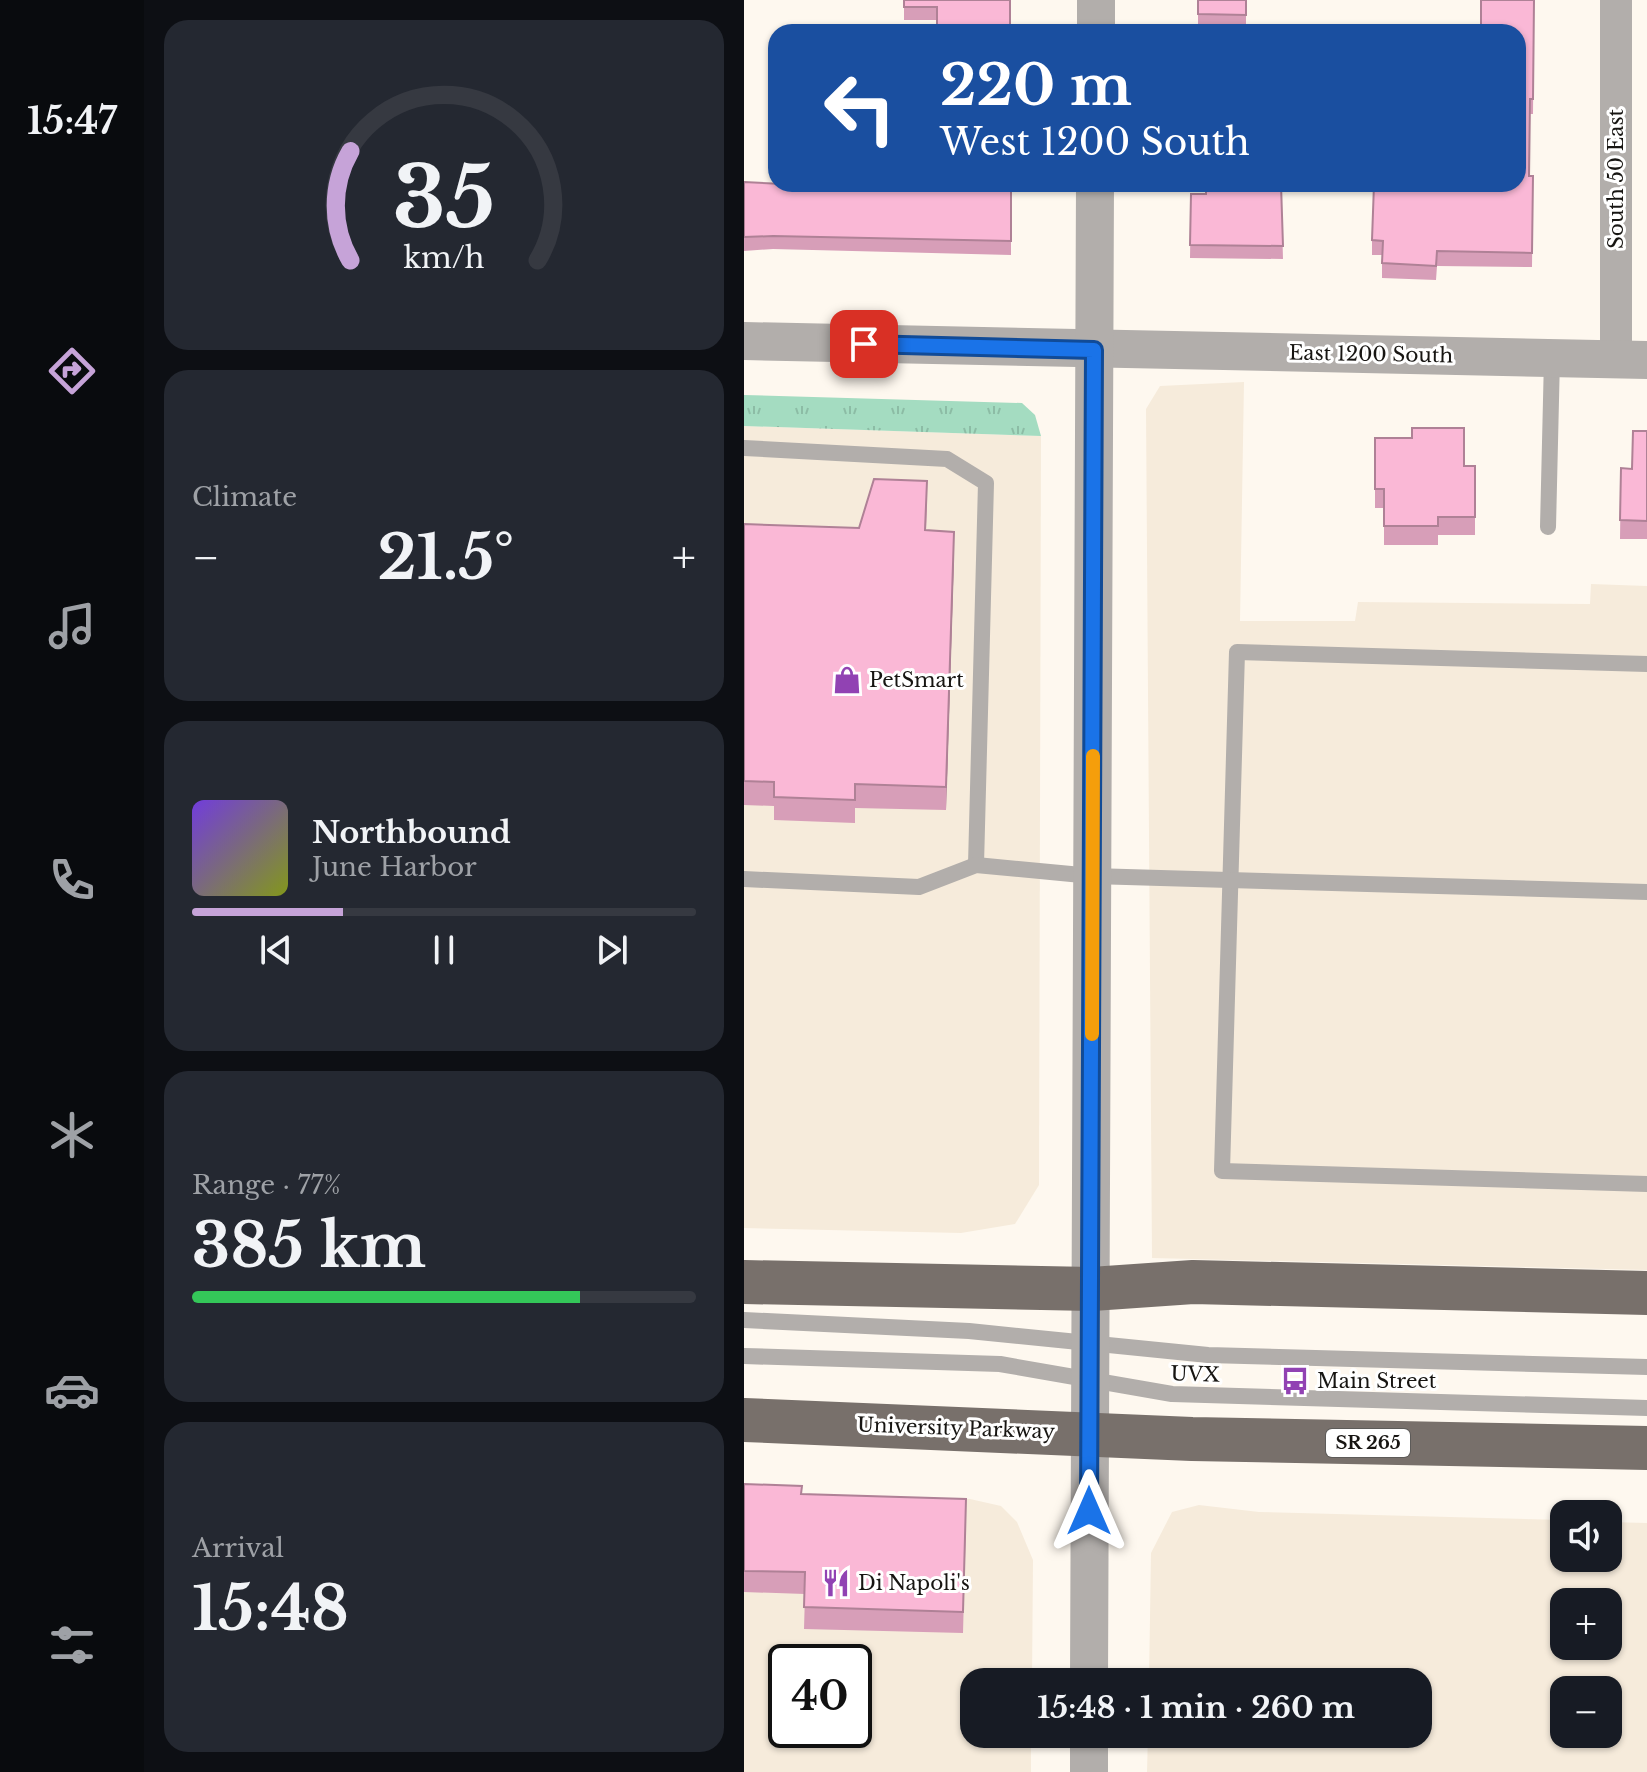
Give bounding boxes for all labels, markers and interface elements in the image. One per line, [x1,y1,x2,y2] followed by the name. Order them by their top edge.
[940,51,1132,120] text: 220 m
[808,56,912,160] icon: left
[27,99,117,144] text: 15:47
[1604,109,1628,249] street label: South 50 East
[940,120,1250,165] text: West 1200 South
[393,146,495,249] text: 35
[403,240,485,276] text: km/h
[830,310,898,378] pin
[842,322,886,366] icon: arrive
[1289,341,1454,367] street label: East 1200 South
[44,343,100,399] icon: directions
[192,481,297,513] text: Climate
[378,521,514,595] text: 21.5°
[192,530,220,585] text: −
[672,530,696,585] text: +
[44,598,100,654] icon: music
[832,665,862,695] shop icon: PetSmart
[869,668,964,692] place label: PetSmart
[312,814,511,851] text: Northbound
[312,851,477,883] text: June Harbor
[44,852,100,908] icon: phone
[254,928,298,972] icon: previous
[422,928,466,972] icon: pause
[590,928,634,972] icon: next
[44,1107,100,1163] icon: climate
[192,1169,341,1201] text: Range · 77%
[192,1209,426,1283] text: 385 km
[1170,1361,1221,1387] street label: UVX
[44,1362,100,1418] icon: car
[1280,1366,1310,1396] bus stop icon: Main Street
[1317,1369,1437,1393] place label: Main Street
[857,1413,1056,1443] street label: University Parkway
[1326,1429,1410,1457] road number: SR 265
[1047,1469,1131,1553] position arrow
[1550,1500,1622,1748] map controls
[1550,1500,1622,1572] button: sound
[192,1532,284,1564] text: Arrival
[821,1568,851,1598] restaurant icon: Di Napoli's
[858,1571,970,1595] place label: Di Napoli's
[192,1572,349,1646] text: 15:48
[1550,1588,1622,1660] button: +
[44,1617,100,1673] icon: filters
[768,1644,872,1748] speed limit sign: 40
[1550,1676,1622,1748] button: −
[1037,1689,1355,1726] text: 15:48 · 1 min · 260 m

